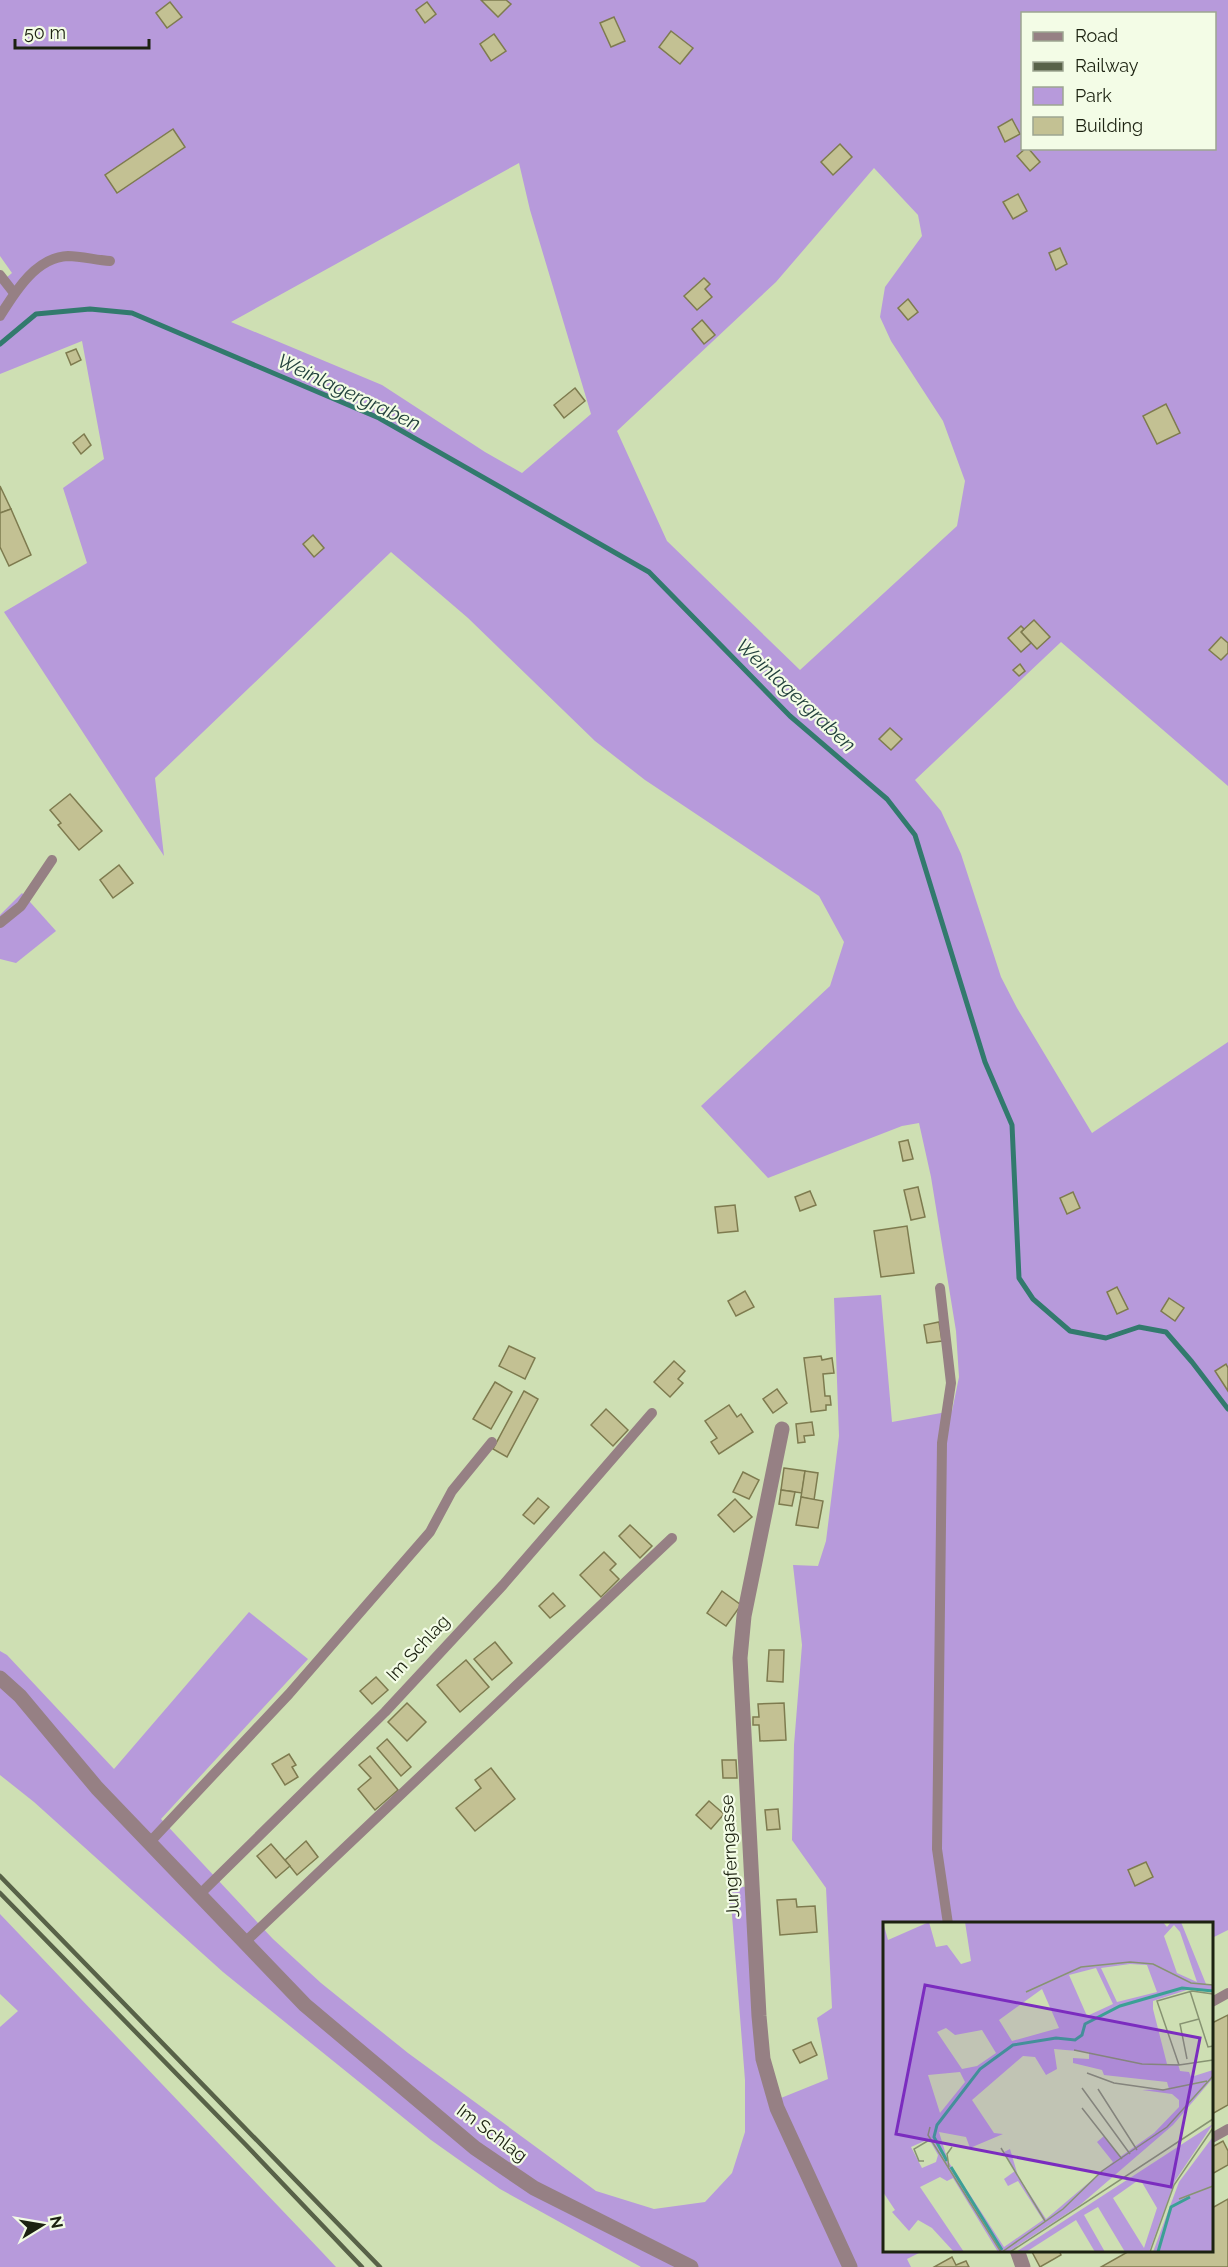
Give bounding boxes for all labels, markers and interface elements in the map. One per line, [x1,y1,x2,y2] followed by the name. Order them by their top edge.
[15,12,148,50] scale bar
[1021,12,1216,150] legend
[24,22,66,43] text: 50 m
[1075,25,1118,46] text: Road
[1075,55,1139,76] text: Railway
[1075,85,1112,106] text: Park
[1075,115,1143,136] text: Building
[274,348,424,436] water label: Weinlagergraben
[731,633,861,757] water label: Weinlagergraben
[382,1610,454,1685] street label: Im Schlag
[716,1794,743,1918] street label: Jungferngasse
[883,1922,1213,2252] inset map
[453,2099,532,2166] street label: Im Schlag
[12,2195,72,2255] north arrow
[46,2214,67,2230] text: N

